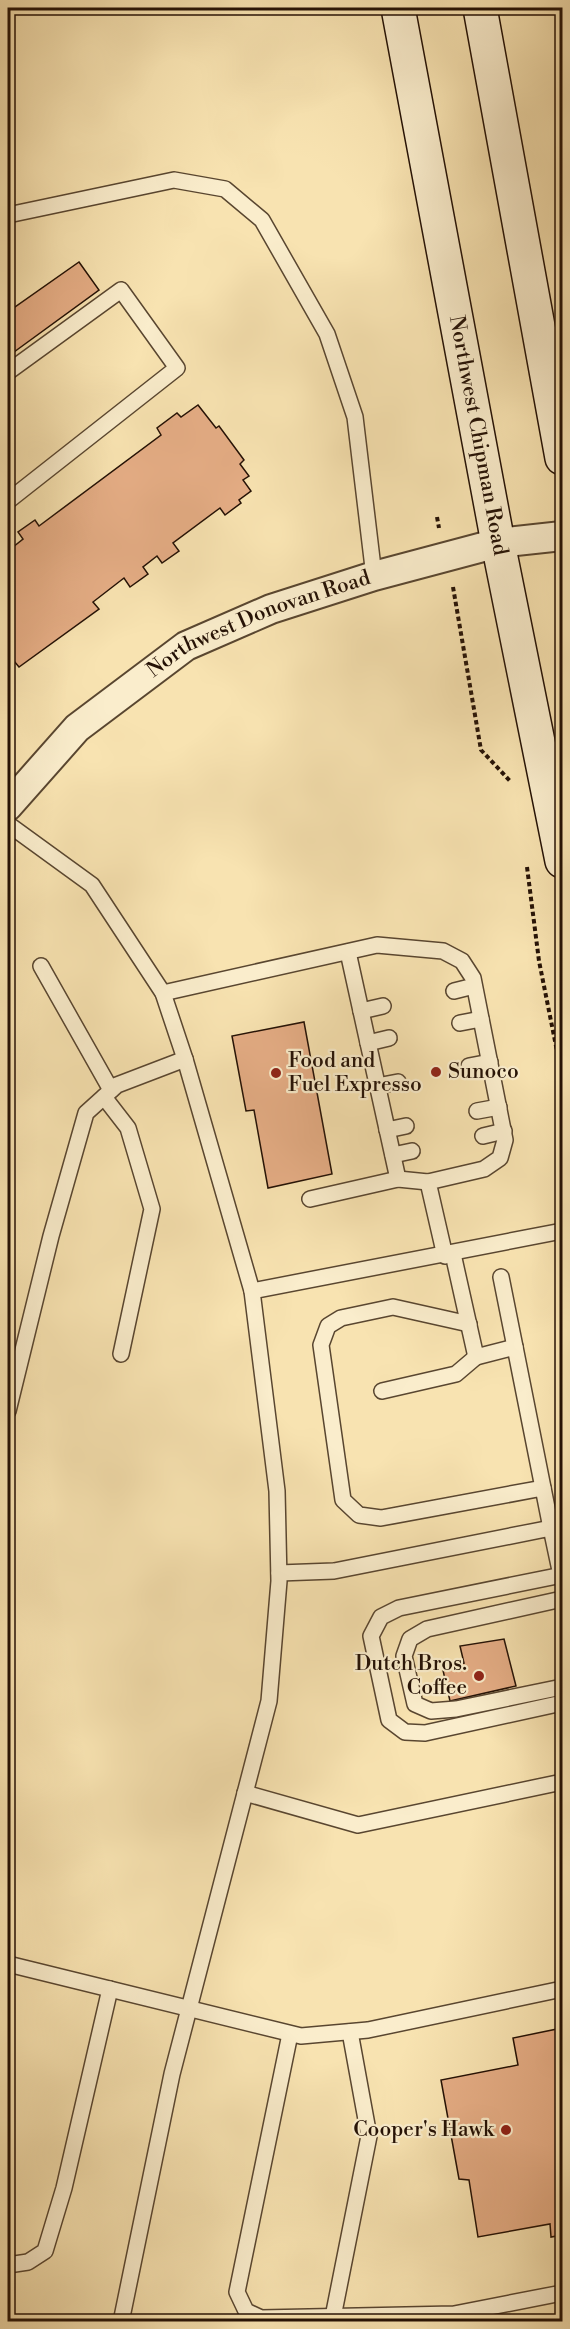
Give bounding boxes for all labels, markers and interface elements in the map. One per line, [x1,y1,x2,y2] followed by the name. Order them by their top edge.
[443,313,513,558] street label: Northwest Chipman Road
[142,565,374,684] street label: Northwest Donovan Road
[288,1048,422,1098] place label: Food and Fuel Expresso
[448,1059,519,1085] place label: Sunoco
[429,1065,443,1079] marker: Sunoco
[269,1066,283,1080] marker: Food and Fuel Expresso
[355,1651,467,1701] place label: Dutch Bros. Coffee
[472,1669,486,1683] marker: Dutch Bros. Coffee
[353,2117,495,2143] place label: Cooper's Hawk
[499,2123,513,2137] marker: Cooper's Hawk

